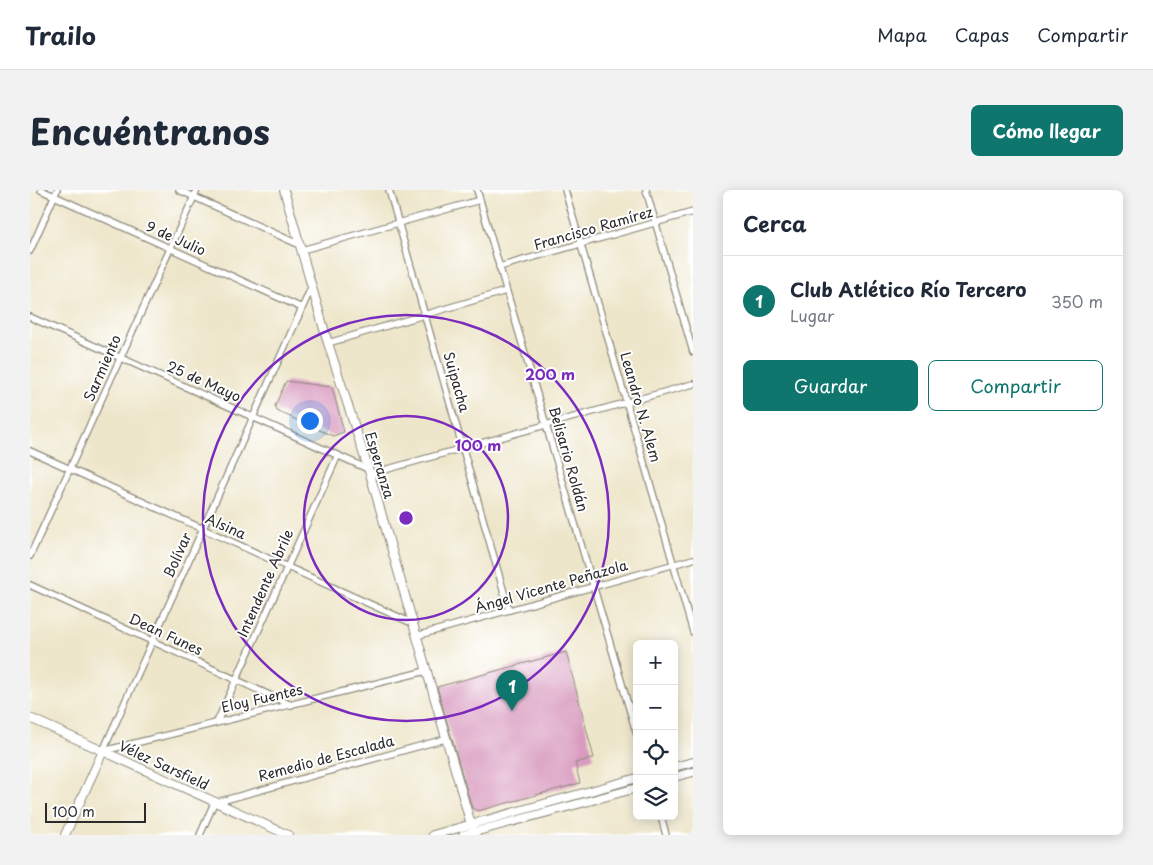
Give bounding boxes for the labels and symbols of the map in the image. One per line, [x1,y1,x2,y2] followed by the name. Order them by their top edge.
[531,201,655,255] street label: Francisco Ramírez
[143,215,210,261] street label: 9 de Julio
[78,331,126,405] street label: Sarmiento
[438,349,476,415] street label: Suipacha
[615,349,667,465] street label: Leandro N. Alem
[164,355,245,407] street label: 25 de Mayo
[525,362,575,385] text: 200 m
[544,404,594,514] street label: Belisario Roldán
[297,408,323,434] your location
[360,429,400,501] street label: Esperanza
[455,433,501,456] text: 100 m
[202,508,250,544] street label: Alsina
[397,509,415,527] centre of rings
[232,525,298,641] street label: Intendente Abrile
[158,528,197,581] street label: Bolívar
[472,554,630,618] street label: Ángel Vicente Peñazola
[126,608,206,660] street label: Dean Funes
[496,670,528,711] pin: 1
[219,678,305,718] street label: Eloy Fuentes
[256,730,397,786] street label: Remedio de Escalada
[115,735,213,795] street label: Vélez Sarsfield
[45,800,146,823] scale bar

